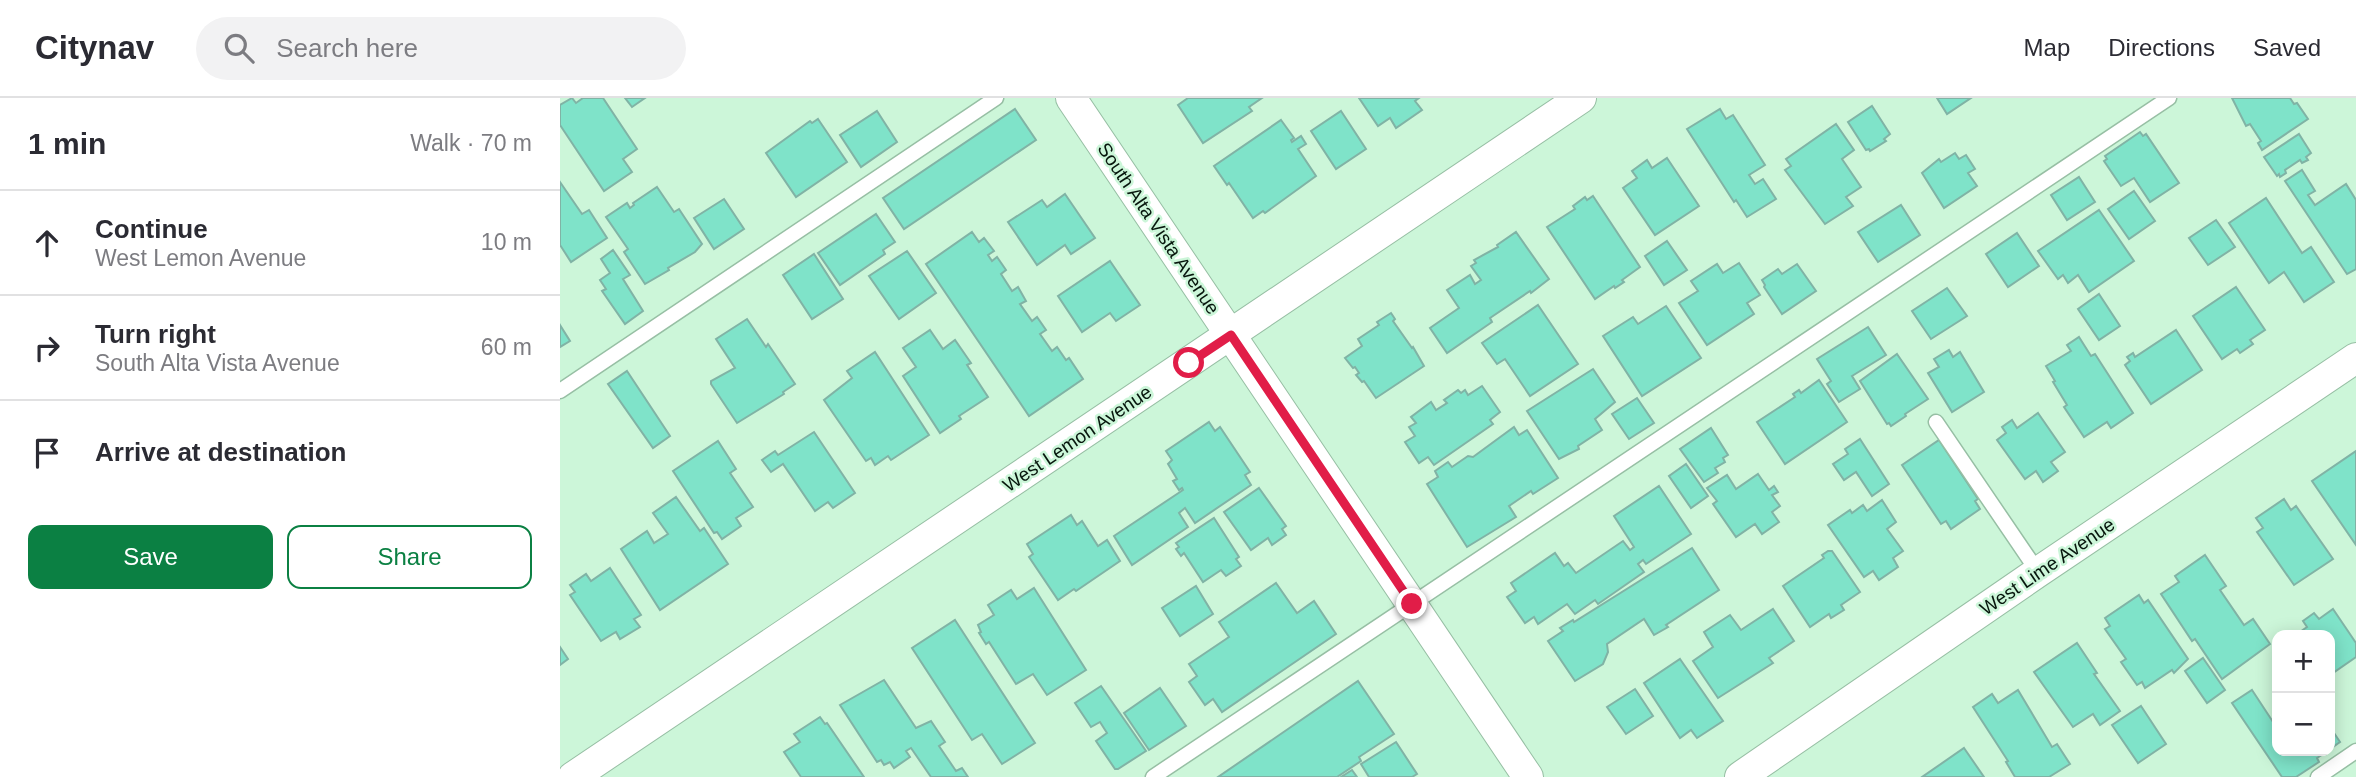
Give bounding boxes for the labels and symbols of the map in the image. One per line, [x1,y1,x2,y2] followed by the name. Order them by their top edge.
[1093,139,1224,318] street label: South Alta Vista Avenue
[1173,347,1204,378] route start
[999,381,1156,496] street label: West Lemon Avenue
[1976,514,2119,619] street label: West Lime Avenue
[1396,588,1427,619] route end

